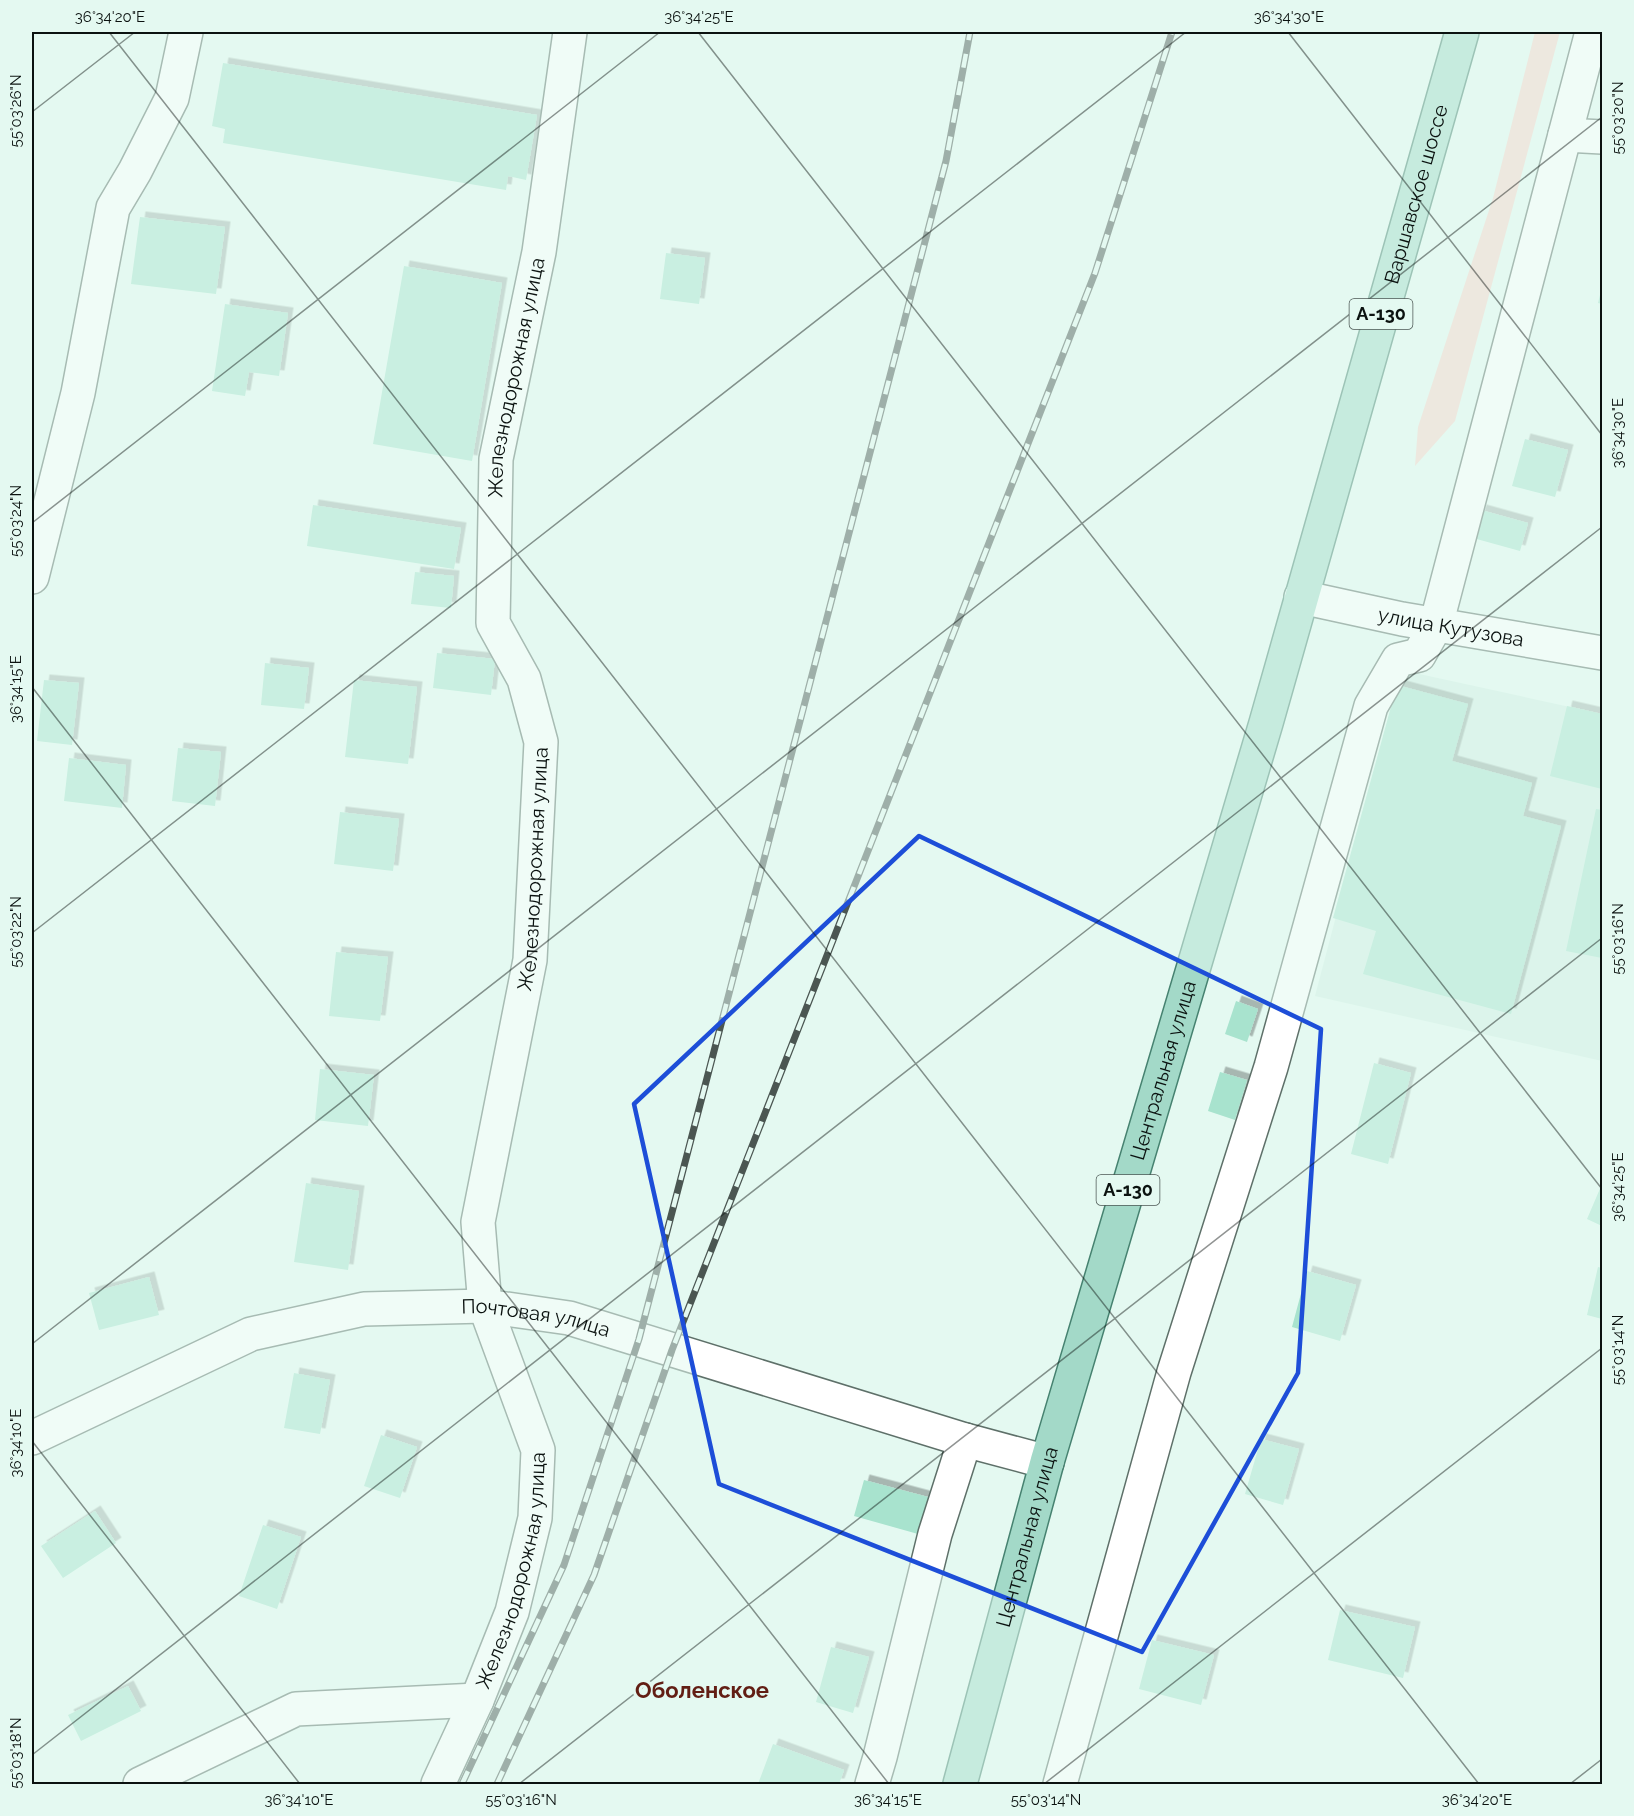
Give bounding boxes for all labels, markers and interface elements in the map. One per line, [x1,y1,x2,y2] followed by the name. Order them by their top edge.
[75,8,145,26] text: 36°34'20"E
[664,8,734,26] text: 36°34'25"E
[1254,8,1324,26] text: 36°34'30"E
[7,75,25,147] text: 55°03'26"N
[1609,82,1627,155] text: 55°03'20"N
[1379,102,1453,287] street label: Варшавское шоссе
[483,255,550,498] street label: Железнодорожная улица
[1350,299,1412,329] road number: А-130
[1609,398,1627,468] text: 36°34'30"E
[7,485,25,557] text: 55°03'24"N
[1376,602,1526,652] street label: улица Кутузова
[7,655,25,723] text: 36°34'15"E
[512,746,553,993] street label: Железнодорожная улица
[7,896,25,968] text: 55°03'22"N
[1609,903,1627,975] text: 55°03'16"N
[1125,978,1201,1163] street label: Центральная улица
[1609,1152,1627,1222] text: 36°34'25"E
[1096,1175,1160,1205] road number: А-130
[461,1294,613,1342] street label: Почтовая улица
[1609,1315,1627,1385] text: 55°03'14"N
[7,1409,25,1477] text: 36°34'10"E
[991,1444,1063,1630] street label: Центральная улица
[471,1451,550,1692] street label: Железнодорожная улица
[635,1677,769,1703] district label: Оболенское
[7,1717,25,1789] text: 55°03'18"N
[265,1791,333,1809] text: 36°34'10"E
[485,1791,557,1809] text: 55°03'16"N
[854,1791,922,1809] text: 36°34'15"E
[1011,1791,1081,1809] text: 55°03'14"N
[1442,1791,1512,1809] text: 36°34'20"E

